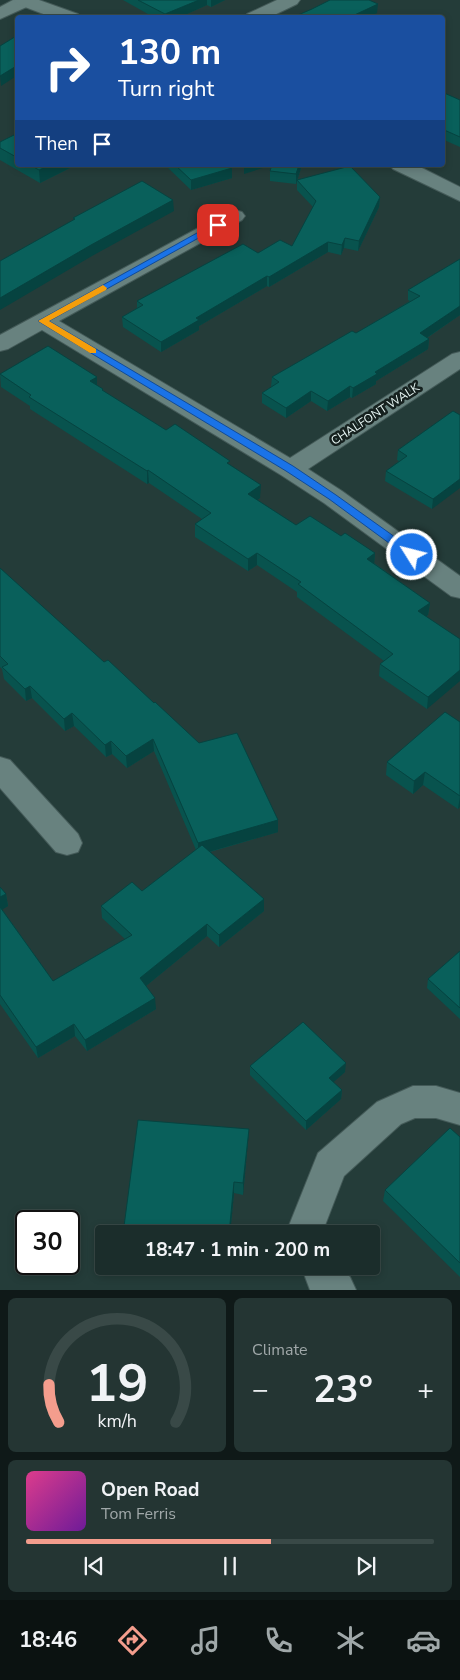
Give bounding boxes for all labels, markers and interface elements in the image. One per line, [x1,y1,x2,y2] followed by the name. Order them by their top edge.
[118,29,221,76] text: 130 m
[35,35,100,100] icon: right
[118,74,214,104] text: Turn right
[88,130,116,158] icon: arrive
[35,131,78,157] text: Then
[197,204,239,246] pin
[204,211,232,239] icon: arrive
[328,379,423,449] street label: CHALFONT WALK
[385,528,437,580] position arrow
[15,1210,80,1275] speed limit sign: 30
[145,1237,330,1263] text: 18:47 · 1 min · 200 m
[252,1339,307,1361] text: Climate
[86,1348,148,1419] text: 19
[313,1364,373,1415] text: 23°
[252,1371,269,1409] text: −
[417,1371,434,1409] text: +
[97,1409,137,1433] text: km/h
[101,1477,199,1503] text: Open Road
[101,1503,176,1525] text: Tom Ferris
[80,1552,108,1580] icon: previous
[216,1552,244,1580] icon: pause
[352,1552,380,1580] icon: next
[115,1623,150,1658] icon: directions
[188,1623,223,1658] icon: music
[261,1623,296,1658] icon: phone
[333,1623,368,1658] icon: climate
[406,1623,441,1658] icon: car
[19,1625,77,1655] text: 18:46

